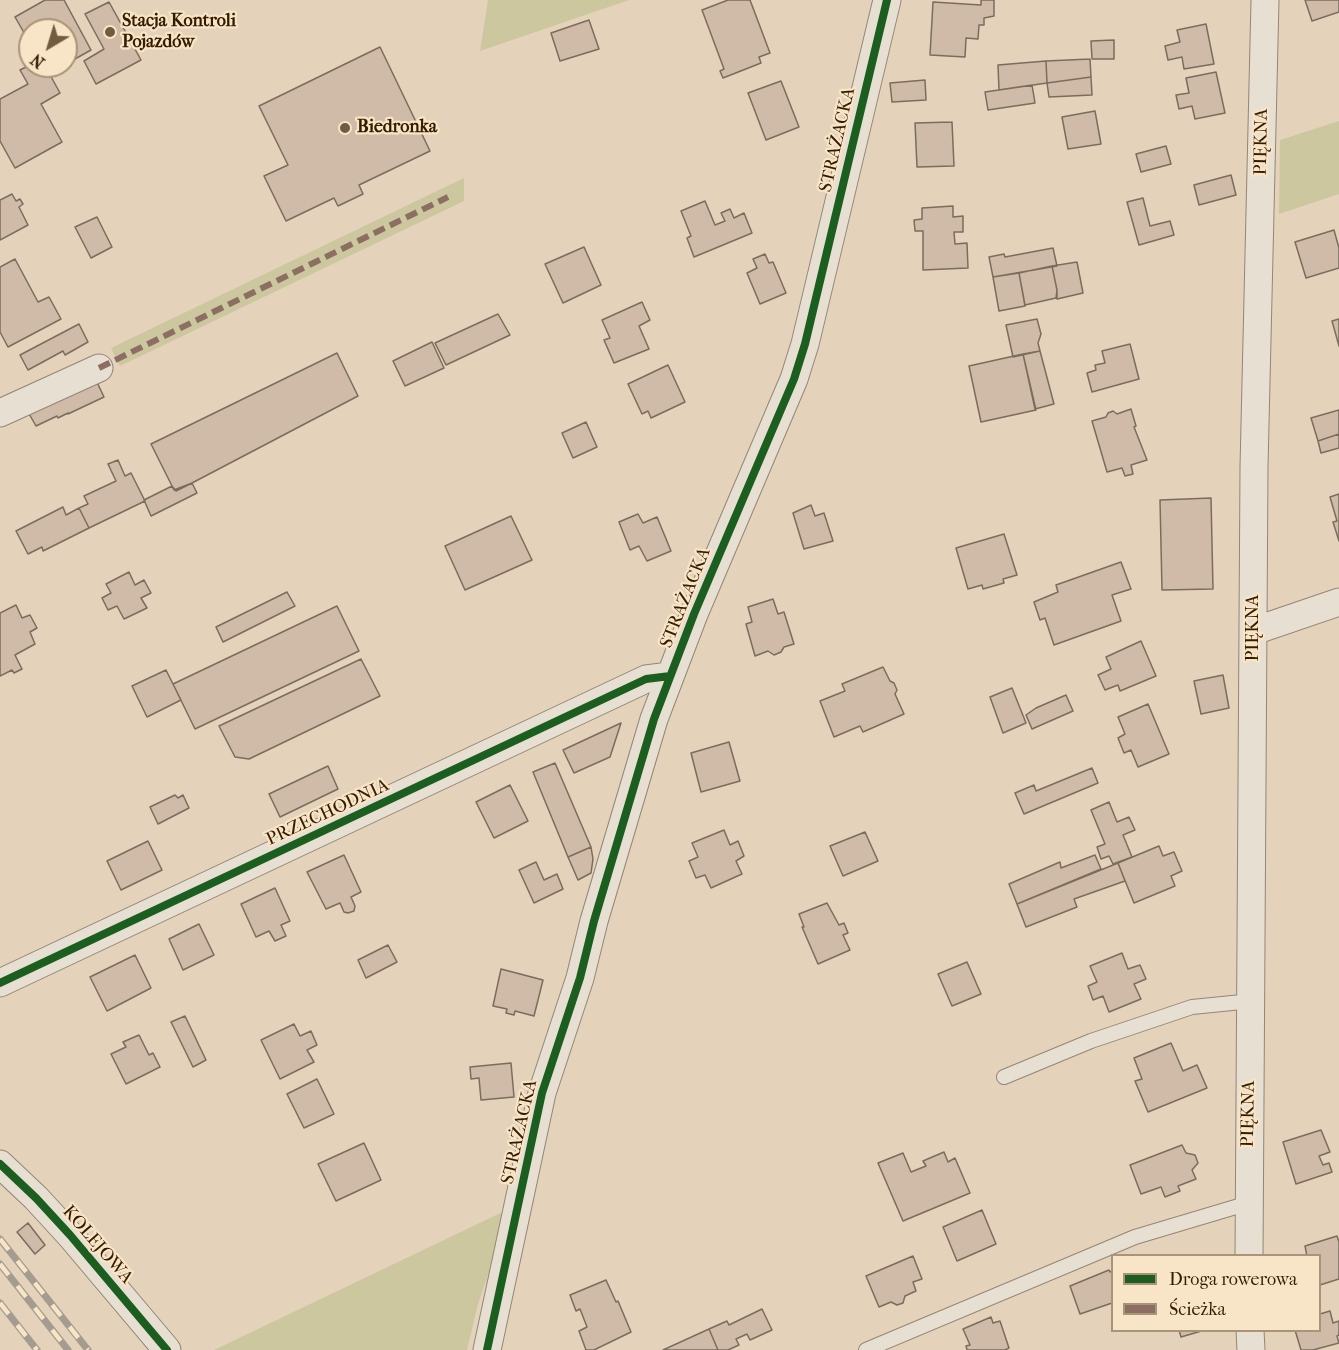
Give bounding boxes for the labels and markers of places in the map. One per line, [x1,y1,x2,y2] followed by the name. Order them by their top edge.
[122,11,236,54] place label: Stacja Kontroli Pojazdów
[103,25,117,39] marker: Stacja Kontroli Pojazdów
[357,117,437,139] place label: Biedronka
[338,121,352,135] marker: Biedronka

